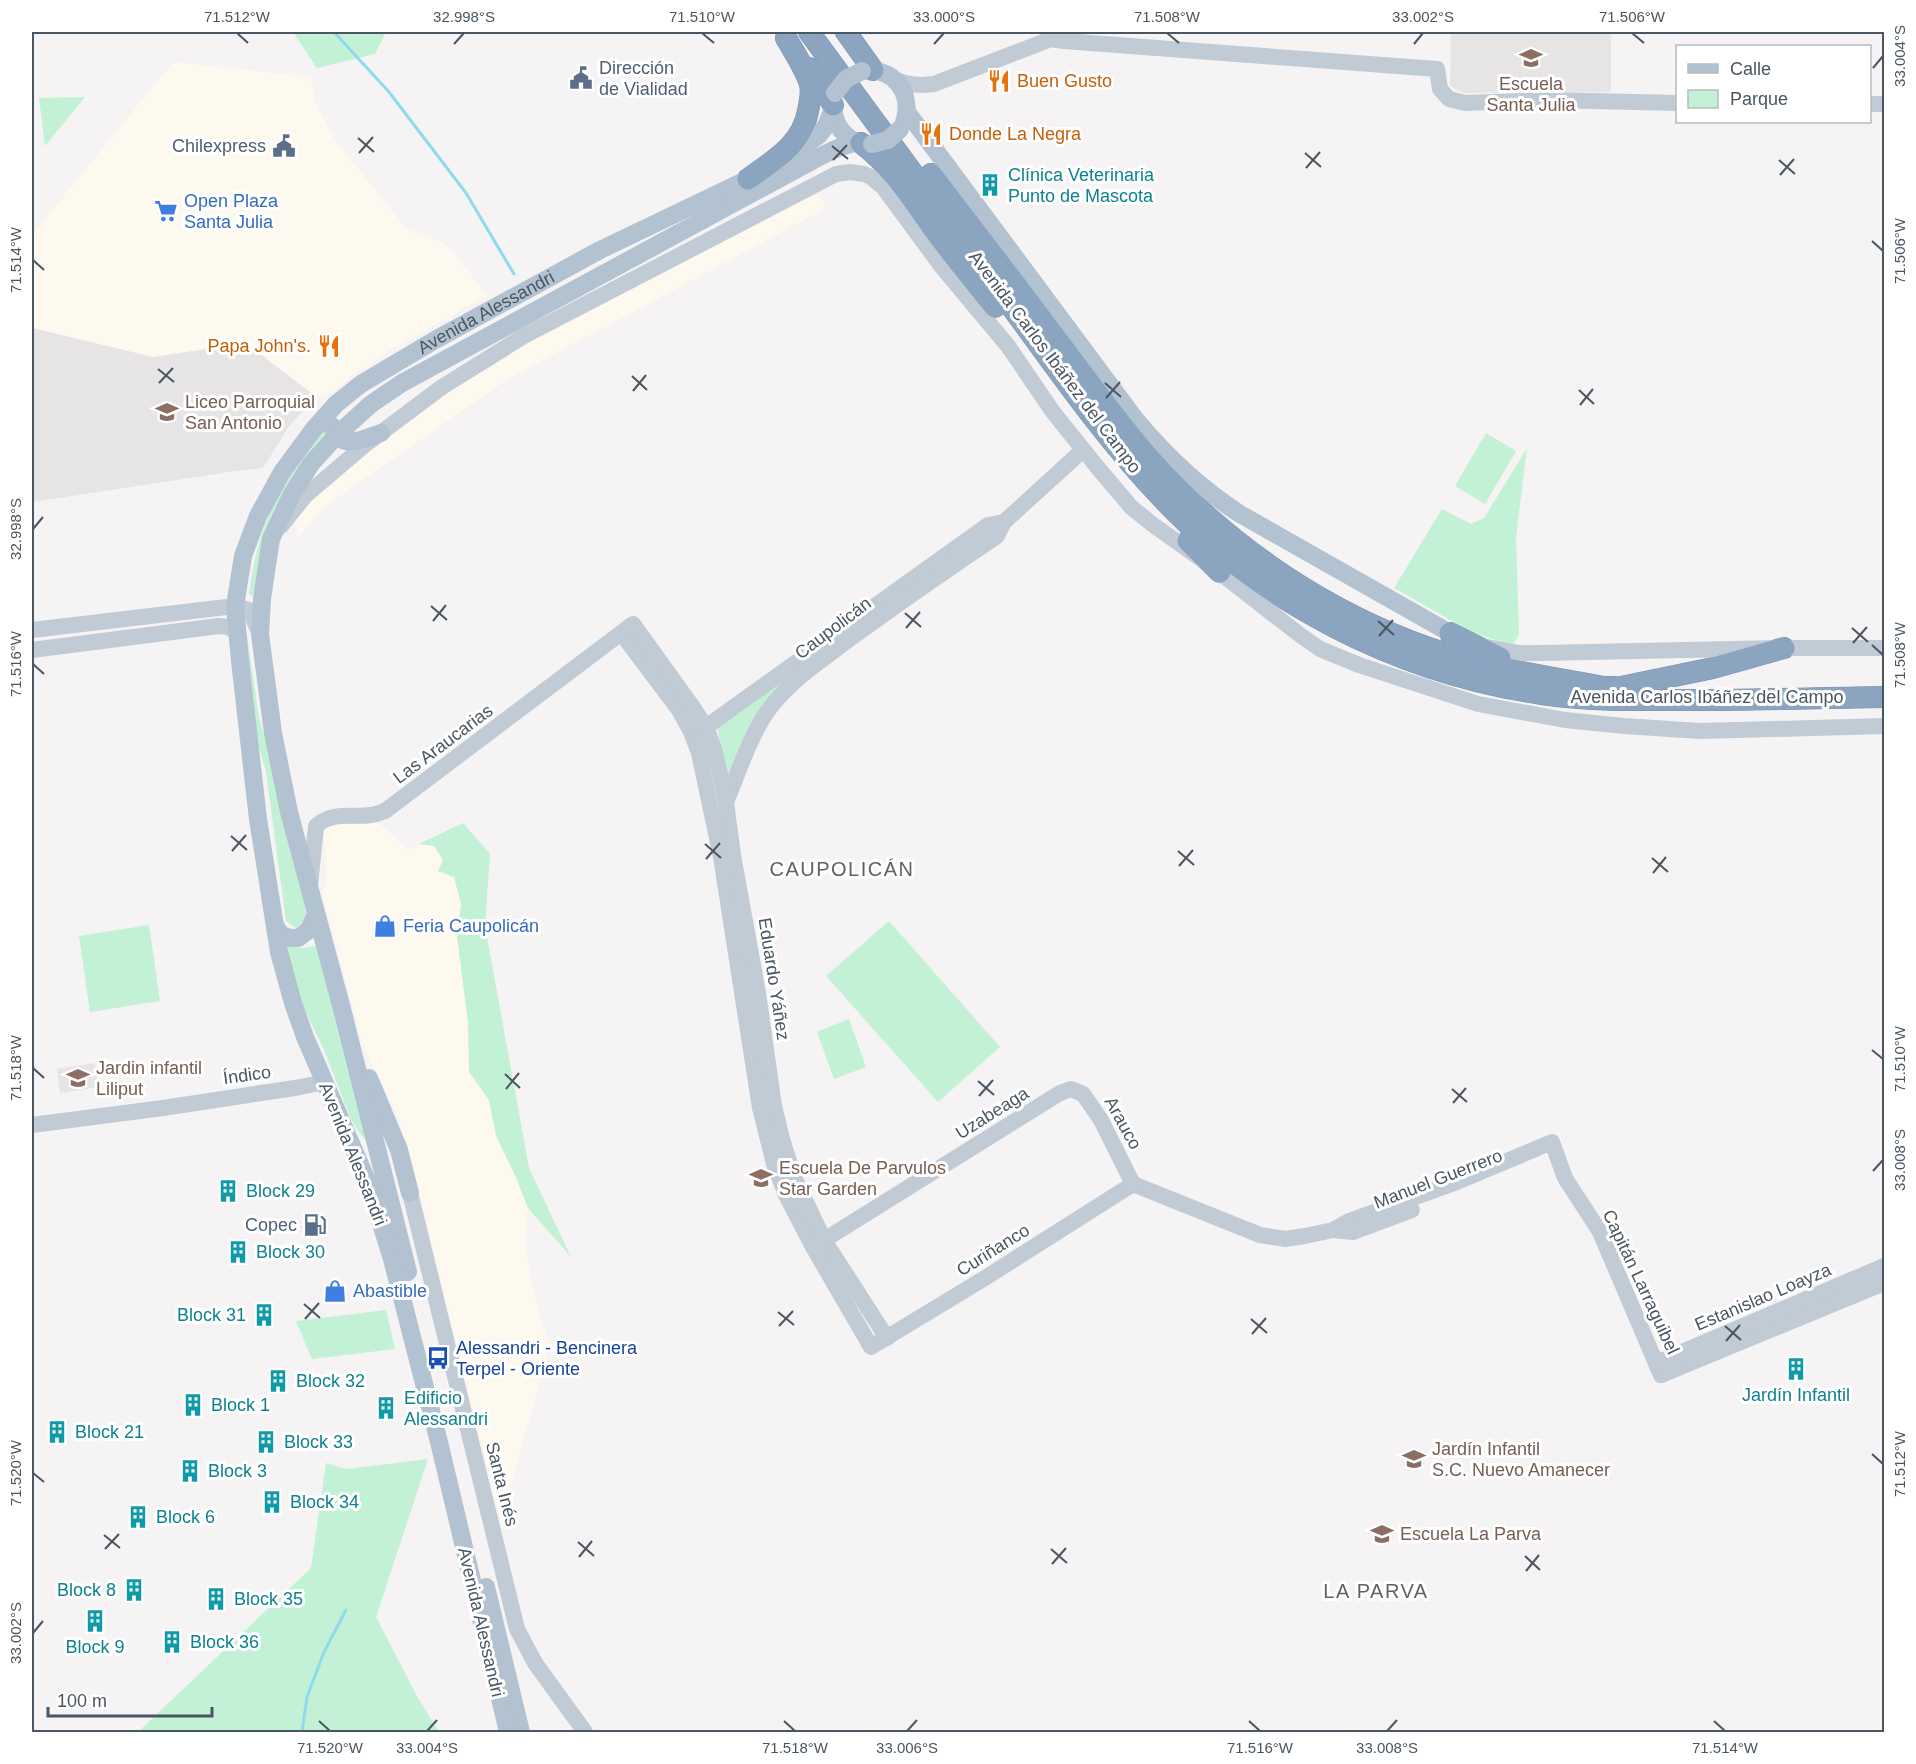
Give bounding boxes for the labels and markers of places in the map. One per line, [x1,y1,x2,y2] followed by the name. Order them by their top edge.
[1518,45,1544,71] school or university icon: Escuela Santa Julia
[599,58,688,99] place label: Dirección de Vialidad
[568,65,594,91] public building icon: Dirección de Vialidad
[986,68,1012,94] restaurant icon: Buen Gusto
[1017,71,1112,91] place label: Buen Gusto
[1486,74,1577,115] place label: Escuela Santa Julia
[918,121,944,147] restaurant icon: Donde La Negra
[949,124,1082,144] place label: Donde La Negra
[271,133,297,159] public building icon: Chilexpress
[172,136,266,156] place label: Chilexpress
[1008,165,1155,206] place label: Clínica Veterinaria Punto de Mascota
[977,172,1003,198] building icon: Clínica Veterinaria Punto de Mascota
[184,191,279,232] place label: Open Plaza Santa Julia
[153,198,179,224] supermarket icon: Open Plaza Santa Julia
[316,333,342,359] restaurant icon: Papa John's.
[207,336,311,356] place label: Papa John's.
[185,392,315,433] place label: Liceo Parroquial San Antonio
[154,399,180,425] school or university icon: Liceo Parroquial San Antonio
[372,913,398,939] shop icon: Feria Caupolicán
[403,916,539,936] place label: Feria Caupolicán
[96,1058,202,1099] place label: Jardin infantil Liliput
[65,1065,91,1091] school or university icon: Jardin infantil Liliput
[779,1158,946,1199] place label: Escuela De Parvulos Star Garden
[748,1165,774,1191] school or university icon: Escuela De Parvulos Star Garden
[215,1178,241,1204] building icon: Block 29
[246,1181,315,1201] place label: Block 29
[302,1212,328,1238] fuel station icon: Copec
[245,1215,297,1235] place label: Copec
[225,1239,251,1265] building icon: Block 30
[256,1242,325,1262] place label: Block 30
[322,1278,348,1304] shop icon: Abastible
[353,1281,427,1301] place label: Abastible
[251,1302,277,1328] building icon: Block 31
[177,1305,246,1325] place label: Block 31
[456,1338,638,1379] place label: Alessandri - Bencinera Terpel - Oriente
[425,1345,451,1371] bus stop icon: Alessandri - Bencinera Terpel - Oriente
[1783,1356,1809,1382] building icon: Jardín Infantil
[265,1368,291,1394] building icon: Block 32
[296,1371,365,1391] place label: Block 32
[1742,1385,1850,1405] place label: Jardín Infantil
[404,1388,488,1429] place label: Edificio Alessandri
[180,1392,206,1418] building icon: Block 1
[211,1395,270,1415] place label: Block 1
[373,1395,399,1421] building icon: Edificio Alessandri
[44,1419,70,1445] building icon: Block 21
[75,1422,144,1442] place label: Block 21
[253,1429,279,1455] building icon: Block 33
[284,1432,353,1452] place label: Block 33
[1432,1439,1610,1480] place label: Jardín Infantil S.C. Nuevo Amanecer
[1401,1446,1427,1472] school or university icon: Jardín Infantil S.C. Nuevo Amanecer
[177,1458,203,1484] building icon: Block 3
[208,1461,267,1481] place label: Block 3
[259,1489,285,1515] building icon: Block 34
[290,1492,359,1512] place label: Block 34
[125,1504,151,1530] building icon: Block 6
[156,1507,215,1527] place label: Block 6
[1369,1521,1395,1547] school or university icon: Escuela La Parva
[1400,1524,1542,1544] place label: Escuela La Parva
[121,1577,147,1603] building icon: Block 8
[57,1580,116,1600] place label: Block 8
[203,1586,229,1612] building icon: Block 35
[234,1589,303,1609] place label: Block 35
[82,1608,108,1634] building icon: Block 9
[159,1629,185,1655] building icon: Block 36
[190,1632,259,1652] place label: Block 36
[65,1637,125,1657] place label: Block 9

